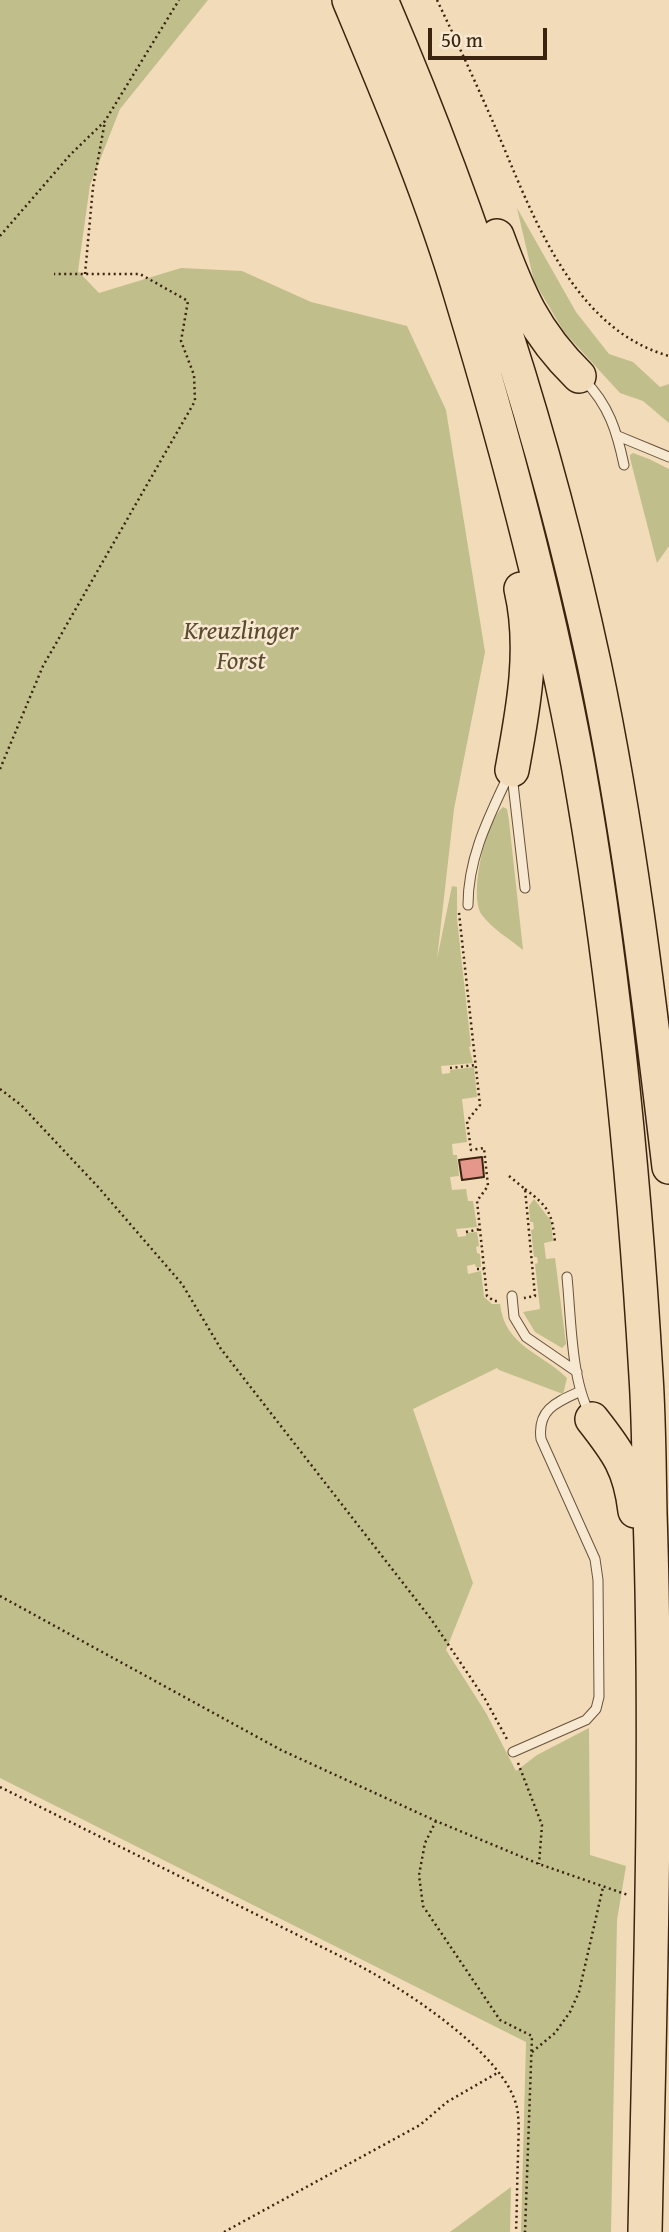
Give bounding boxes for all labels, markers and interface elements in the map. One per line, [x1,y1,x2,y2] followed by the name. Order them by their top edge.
[431,14,550,58] scale bar
[441,24,483,55] text: 50 m
[183,616,299,678] park label: Kreuzlinger Forst

